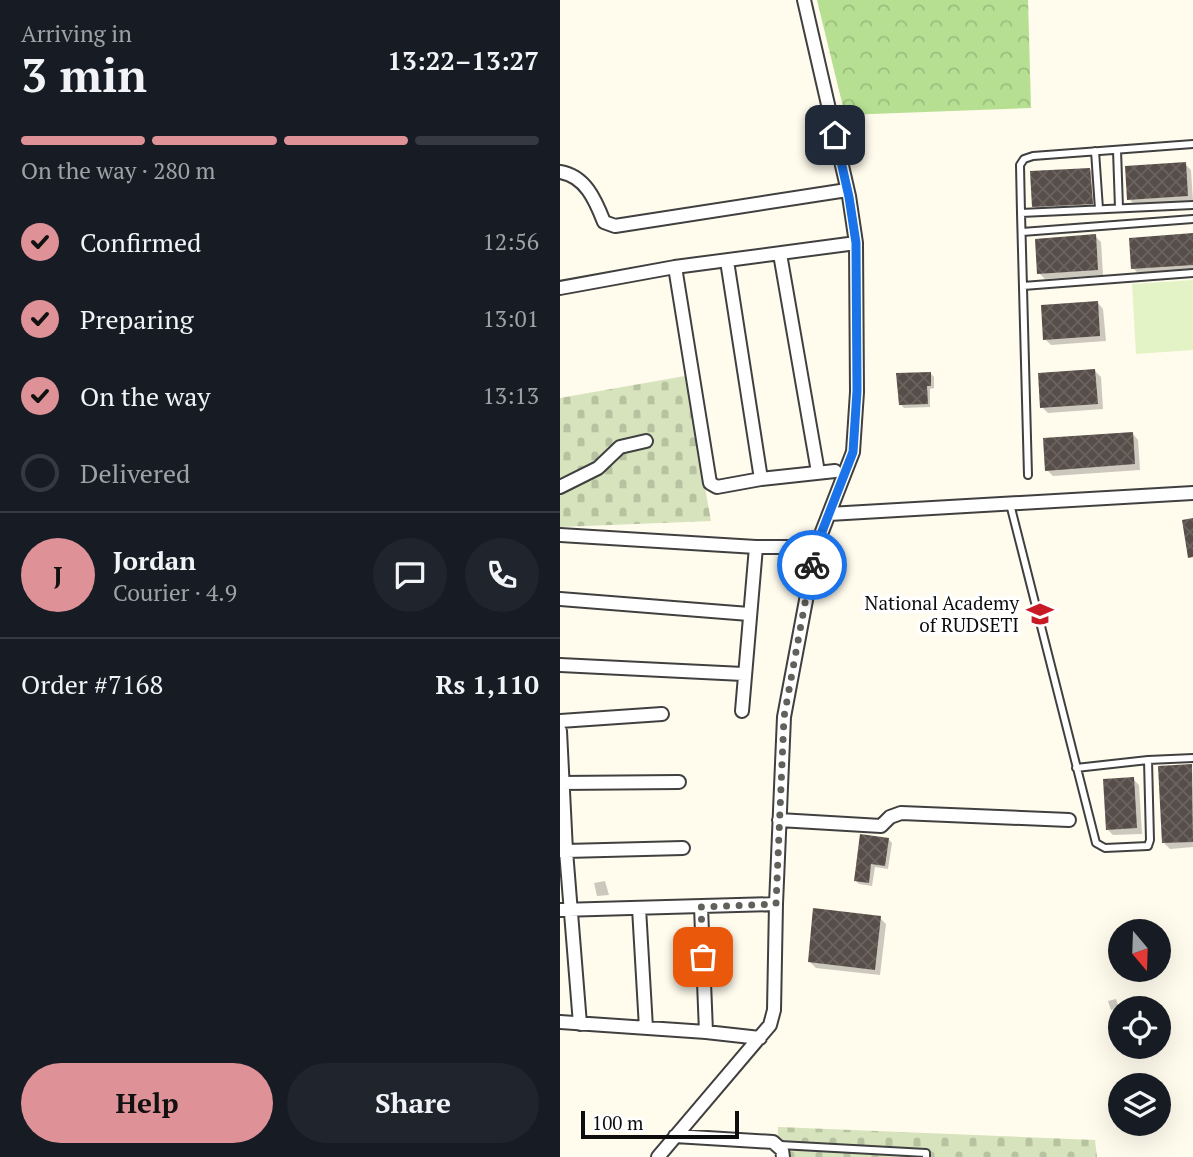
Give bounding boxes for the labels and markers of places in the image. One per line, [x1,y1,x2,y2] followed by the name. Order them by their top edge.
[805,105,865,165] pin
[865,590,1019,637] place label: National Academy of RUDSETI
[1025,599,1055,629] school or university icon: National Academy of RUDSETI
[673,927,733,987] pin

